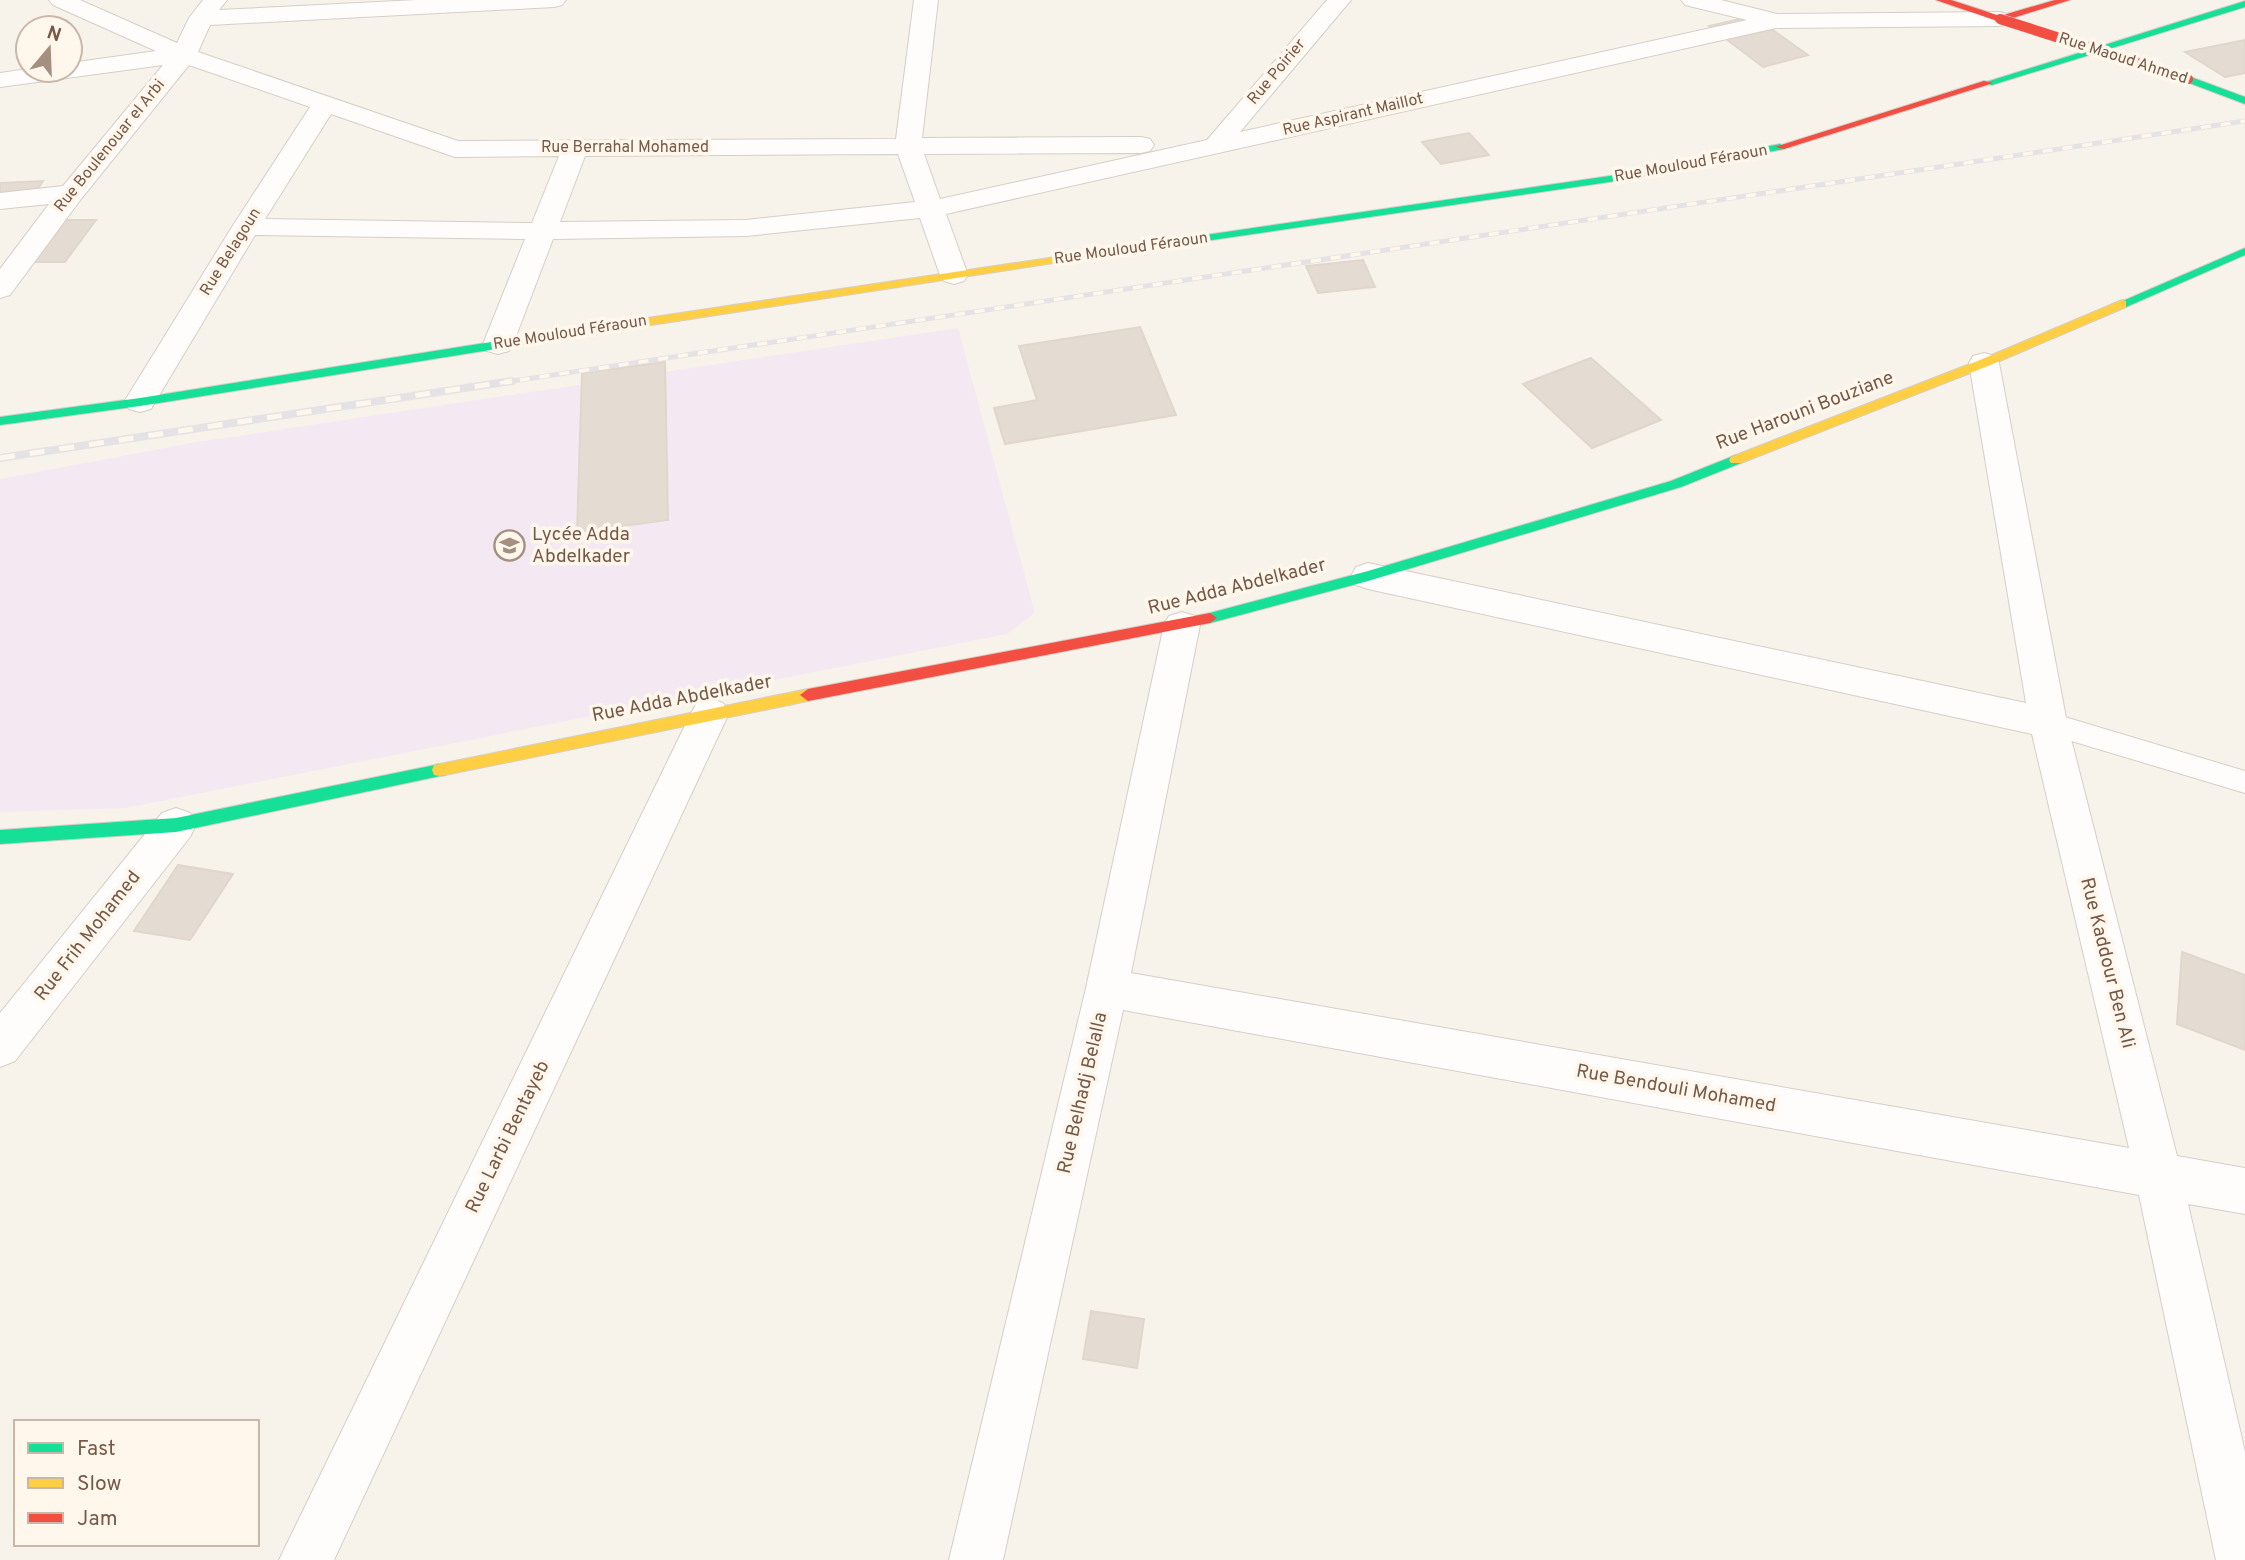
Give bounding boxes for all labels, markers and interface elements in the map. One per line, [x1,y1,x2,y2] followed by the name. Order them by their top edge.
[14,14,84,84] north arrow
[44,21,64,48] text: N
[2056,29,2190,89] street label: Rue Maoud Ahmed
[1244,35,1310,109] street label: Rue Poirier
[50,76,170,216] street label: Rue Boulenouar el Arbi
[1281,89,1425,141] street label: Rue Aspirant Maillot
[541,138,709,158] street label: Rue Berrahal Mohamed
[1613,141,1769,187] street label: Rue Mouloud Féraoun
[196,204,266,300] street label: Rue Belagoun
[1053,228,1209,270] street label: Rue Mouloud Féraoun
[492,311,648,355] street label: Rue Mouloud Féraoun
[1713,366,1897,456] street label: Rue Harouni Bouziane
[532,523,631,569] place label: Lycée Adda Abdelkader
[492,529,526,563] school or university icon: Lycée Adda Abdelkader
[1145,553,1329,621] street label: Rue Adda Abdelkader
[590,670,775,728] street label: Rue Adda Abdelkader
[30,866,146,1006] street label: Rue Frih Mohamed
[2074,875,2140,1051] street label: Rue Kaddour Ben Ali
[1053,1010,1113,1176] street label: Rue Belhadj Belalla
[461,1057,555,1217] street label: Rue Larbi Bentayeb
[1574,1060,1778,1118] street label: Rue Bendouli Mohamed
[14,1420,259,1546] legend
[77,1436,116,1463] text: Fast
[77,1471,122,1498] text: Slow
[77,1506,118,1533] text: Jam

